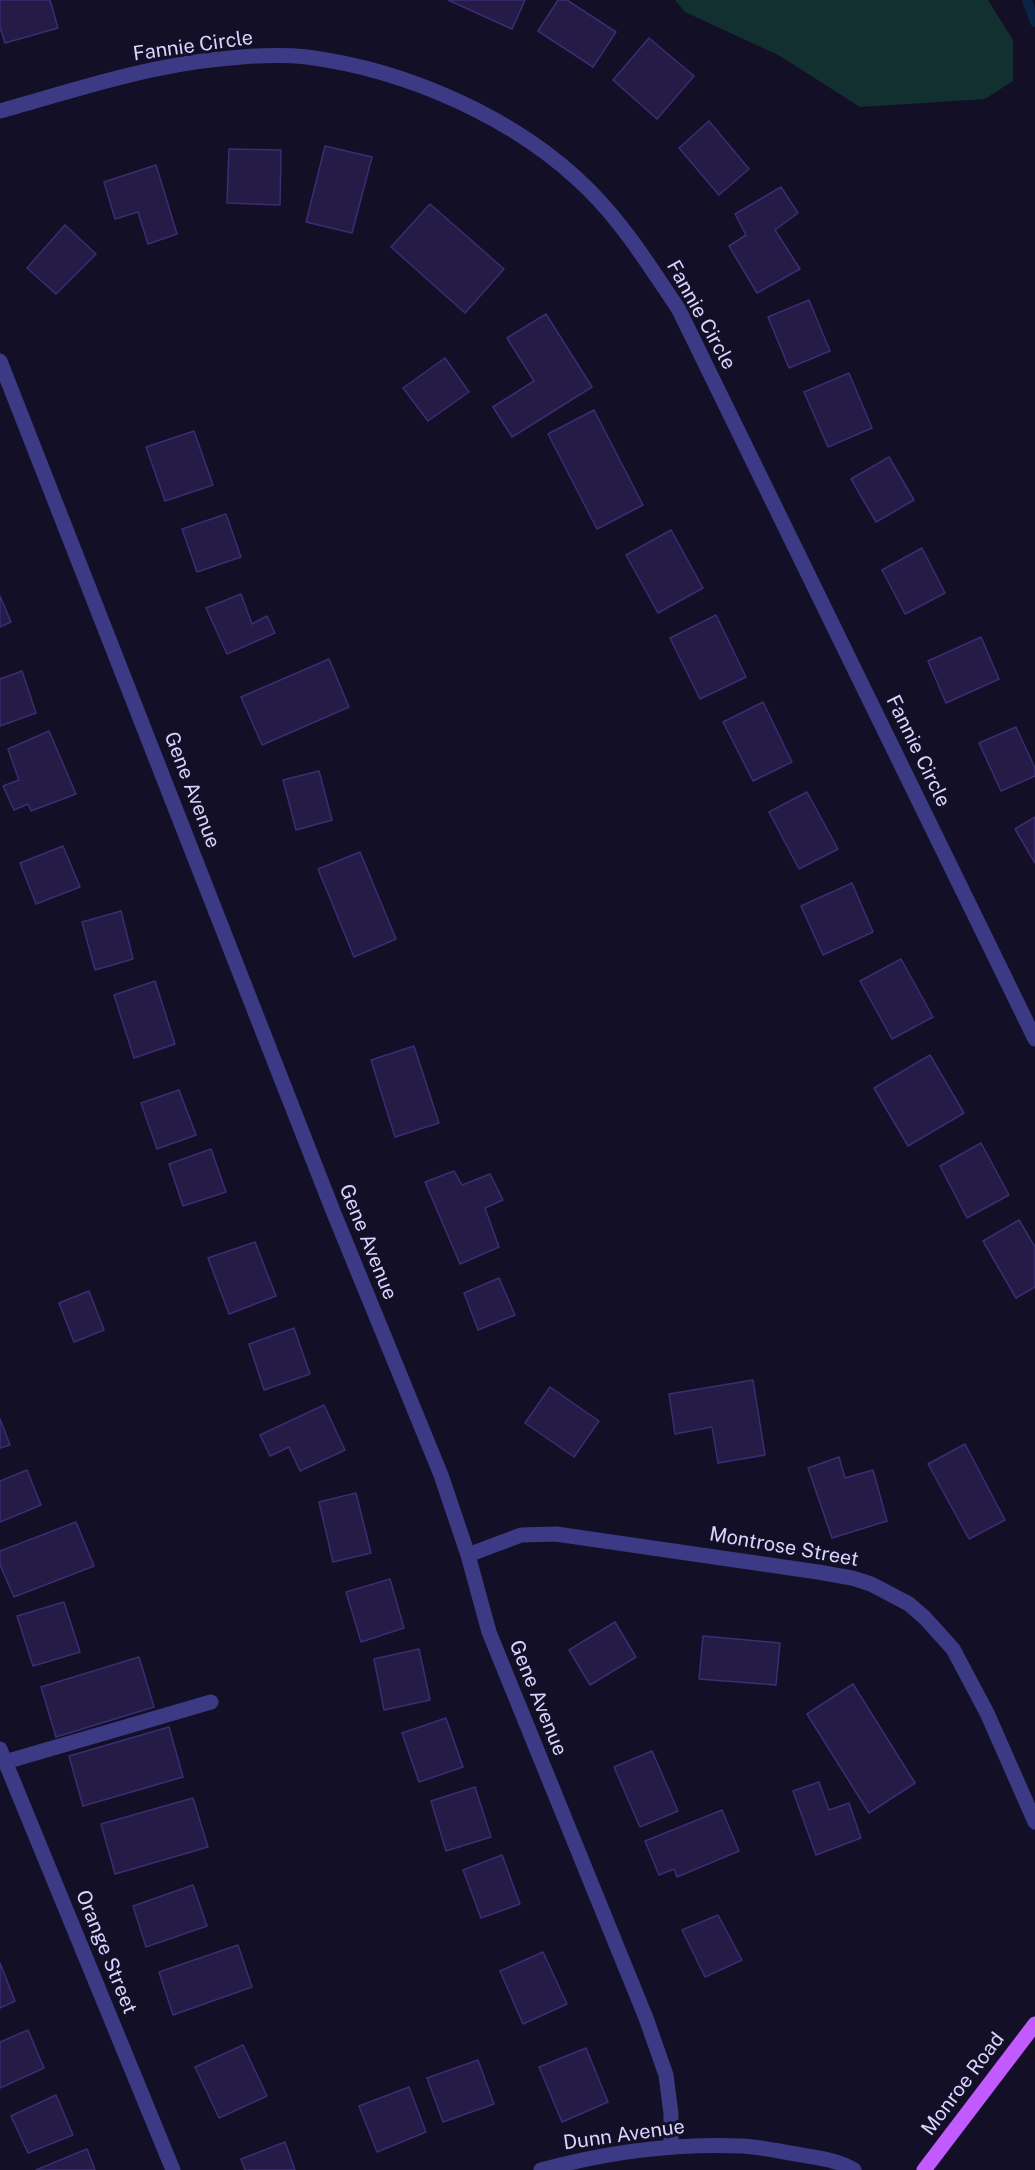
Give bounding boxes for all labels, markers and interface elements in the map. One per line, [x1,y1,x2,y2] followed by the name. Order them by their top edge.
[131,26,255,66] street label: Fannie Circle
[661,256,741,374] street label: Fannie Circle
[881,691,955,811] street label: Fannie Circle
[159,729,225,851] street label: Gene Avenue
[334,1181,402,1303] street label: Gene Avenue
[707,1522,861,1572] street label: Montrose Street
[504,1637,572,1759] street label: Gene Avenue
[70,1887,142,2017] street label: Orange Street
[916,2028,1010,2140] street label: Monroe Road
[562,2115,686,2155] street label: Dunn Avenue

